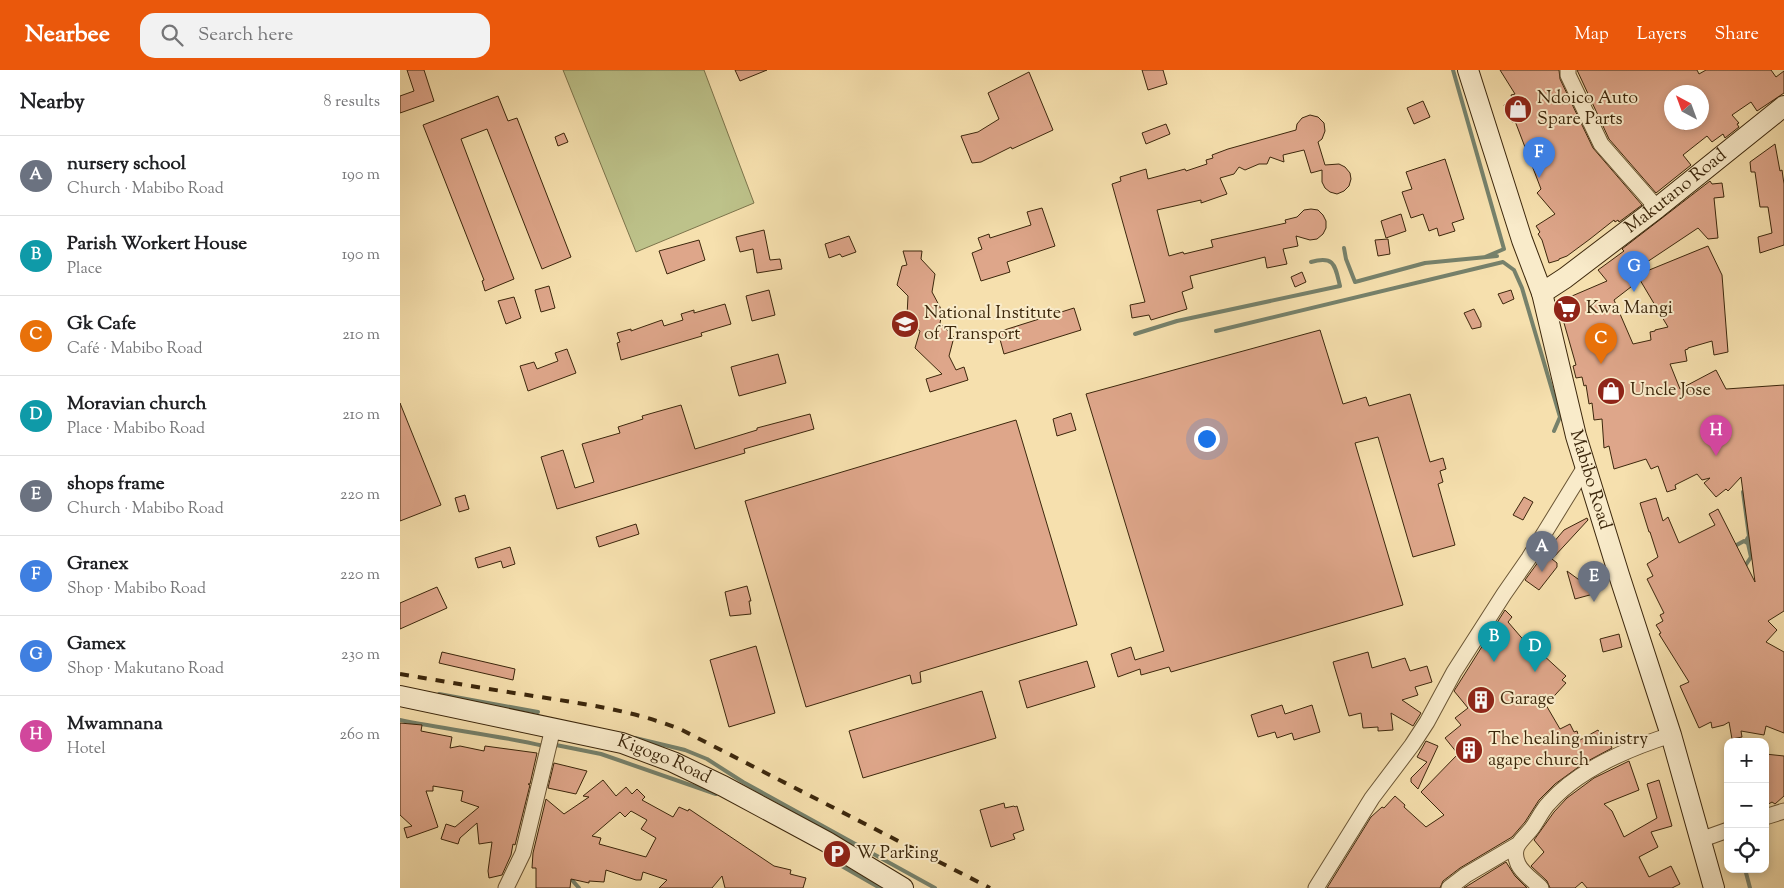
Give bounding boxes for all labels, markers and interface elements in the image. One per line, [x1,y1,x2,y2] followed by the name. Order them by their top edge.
[140,13,490,58] search box
[25,18,110,52] text: Nearbee
[158,21,186,49] icon: search
[198,22,293,49] text: Search here
[1574,22,1609,48] text: Map
[1637,22,1687,48] text: Layers
[1715,22,1759,48] text: Share
[1664,85,1709,130] north arrow
[1537,86,1638,133] place label: Ndoico Auto Spare Parts
[20,88,85,118] text: Nearby
[324,91,380,114] text: 8 results
[1503,94,1533,124] shop icon: Ndoico Auto Spare Parts
[1523,137,1555,178] pin: F
[1620,143,1733,241] street label: Makutano Road
[67,151,186,178] text: nursery school
[30,164,43,187] text: A
[342,164,380,187] text: 190 m
[67,178,224,201] text: Church · Mabibo Road
[67,231,247,258] text: Parish Workert House
[31,244,41,267] text: B
[342,244,380,267] text: 190 m
[1618,251,1650,292] pin: G
[67,258,102,281] text: Place
[1552,294,1582,324] supermarket icon: Kwa Mangi
[1586,296,1673,322] place label: Kwa Mangi
[924,301,1061,348] place label: National Institute of Transport
[890,309,920,339] school or university icon: National Institute of Transport
[67,311,136,338] text: Gk Cafe
[1585,323,1617,364] pin: C
[30,324,42,347] text: C
[342,324,380,347] text: 210 m
[67,338,203,361] text: Café · Mabibo Road
[1596,376,1626,406] shop icon: Uncle Jose
[1630,378,1711,404] place label: Uncle Jose
[67,391,207,418] text: Moravian church
[30,404,42,427] text: D
[342,404,380,427] text: 210 m
[1700,415,1732,456] pin: H
[67,418,205,441] text: Place · Mabibo Road
[1194,426,1220,452] your location
[1562,427,1617,533] street label: Mabibo Road
[67,471,165,498] text: shops frame
[31,484,41,507] text: E
[340,484,380,507] text: 220 m
[67,498,224,521] text: Church · Mabibo Road
[1526,531,1558,572] pin: A
[67,551,129,578] text: Granex
[1578,561,1610,602] pin: E
[32,564,40,587] text: F
[340,564,380,587] text: 220 m
[67,578,206,601] text: Shop · Mabibo Road
[1478,621,1510,662] pin: B
[67,631,126,658] text: Gamex
[1519,631,1551,672] pin: D
[29,644,43,667] text: G
[341,644,380,667] text: 230 m
[67,658,224,681] text: Shop · Makutano Road
[1466,685,1496,715] building icon: Garage
[1500,687,1555,713] place label: Garage
[67,711,163,738] text: Mwamnana
[30,724,42,747] text: H
[339,724,380,747] text: 260 m
[1488,727,1648,774] place label: The healing ministry agape church
[613,729,715,791] street label: Kigogo Road
[1454,735,1484,765] building icon: The healing ministry agape church
[67,738,106,761] text: Hotel
[1724,738,1769,873] map controls
[1724,738,1769,783] button: +
[1724,783,1769,828] button: −
[1724,828,1769,873] button: locate
[822,839,852,869] parking icon: W Parking
[856,841,939,867] place label: W Parking

